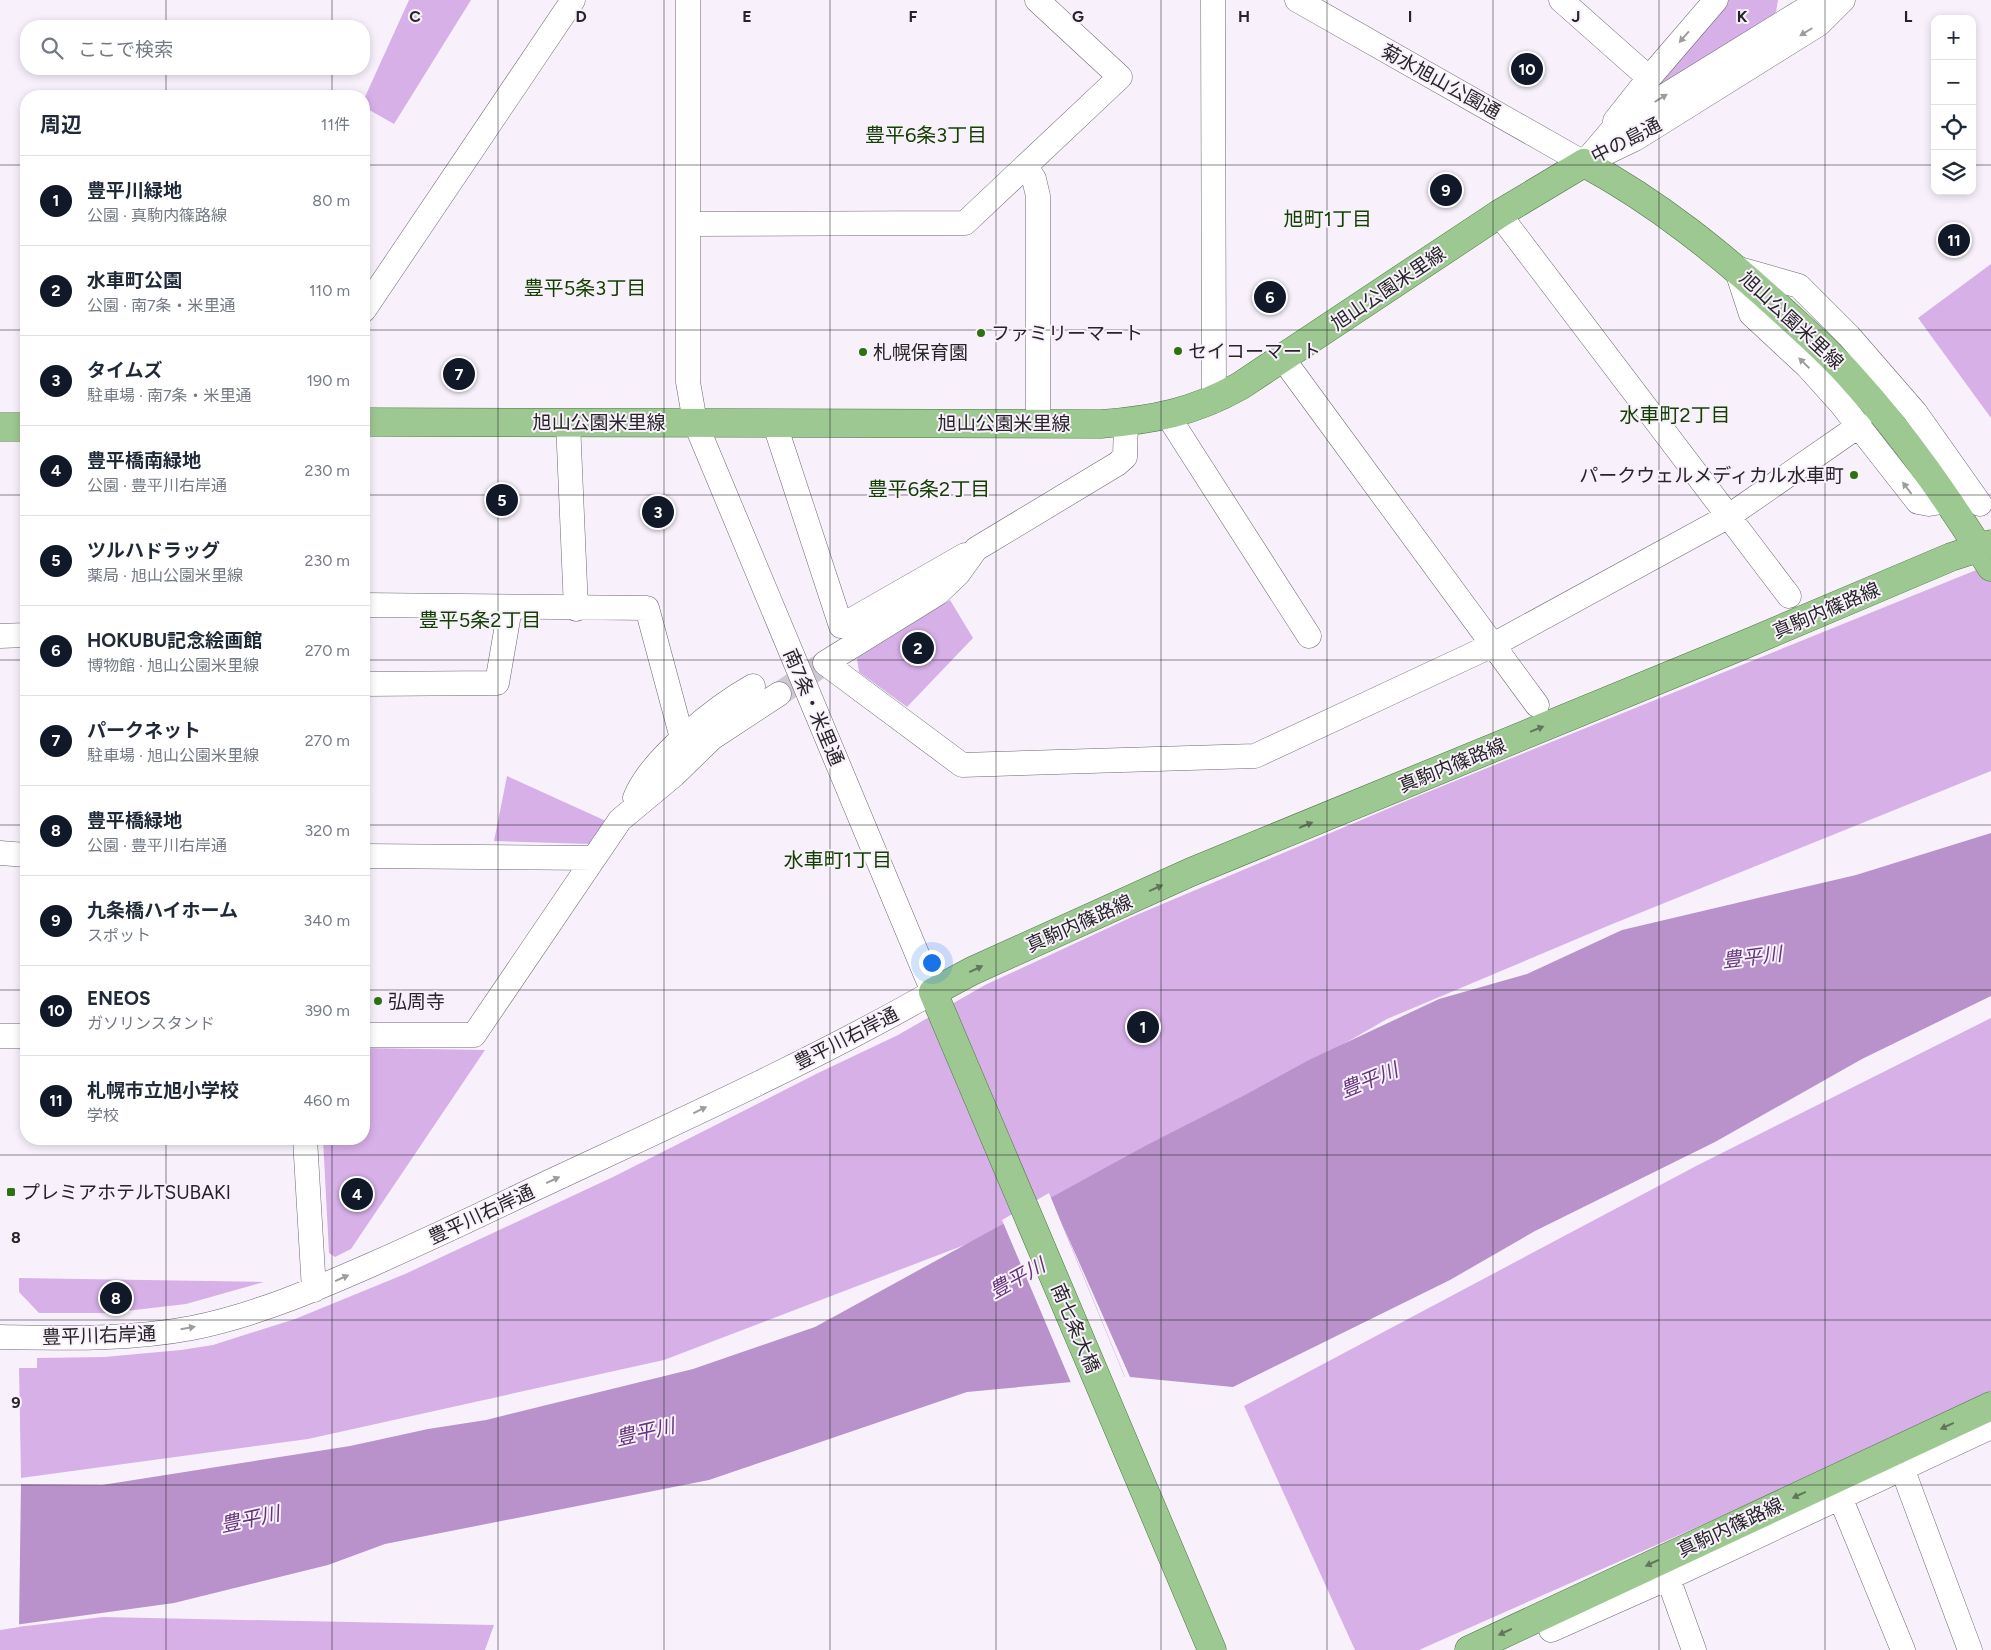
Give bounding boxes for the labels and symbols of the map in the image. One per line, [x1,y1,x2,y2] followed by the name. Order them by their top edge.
[409,7,421,26] text: C
[575,7,587,26] text: D
[742,7,752,26] text: E
[909,7,918,26] text: F
[1072,7,1084,26] text: G
[1238,7,1250,26] text: H
[1408,7,1412,26] text: I
[1572,7,1580,26] text: J
[1737,7,1748,26] text: K
[1904,7,1913,26] text: L
[1800,27,1813,37] one-way arrow
[1678,30,1690,42] one-way arrow
[1377,39,1505,124] street label: 菊水旭山公園通
[1511,50,1543,88] pin: 10
[1654,93,1667,103] one-way arrow
[1587,113,1665,168] street label: 中の島通
[865,123,987,147] district label: 豊平6条3丁目
[1430,171,1462,209] pin: 9
[1284,207,1372,231] district label: 旭町1丁目
[1938,221,1970,259] pin: 11
[1327,242,1450,335] street label: 旭山公園米里線
[1735,267,1848,374] street label: 旭山公園米里線
[524,276,646,300] district label: 豊平5条3丁目
[1254,278,1286,316] pin: 6
[991,322,1143,345] place label: ファミリーマート
[975,327,987,339] marker: ファミリーマート
[1188,340,1321,363] place label: セイコーマート
[873,341,968,364] place label: 札幌保育園
[1172,345,1184,357] marker: セイコーマート
[857,346,869,358] marker: 札幌保育園
[443,355,475,393] pin: 7
[1798,357,1810,369] one-way arrow
[1619,403,1731,427] district label: 水車町2丁目
[532,411,666,434] street label: 旭山公園米里線
[937,412,1071,435] street label: 旭山公園米里線
[1579,464,1844,487] place label: パークウェルメディカル水車町
[1848,469,1860,481] marker: パークウェルメディカル水車町
[868,477,990,501] district label: 豊平6条2丁目
[486,481,518,519] pin: 5
[1902,481,1912,495] one-way arrow
[642,493,674,531] pin: 3
[1769,578,1883,643] street label: 真駒内篠路線
[419,608,541,632] district label: 豊平5条2丁目
[902,629,934,667] pin: 2
[779,646,848,769] street label: 南7条・米里通
[1530,725,1544,733] one-way arrow
[1395,733,1509,797] street label: 真駒内篠路線
[1299,820,1313,828] one-way arrow
[784,848,892,872] district label: 水車町1丁目
[1149,883,1163,891] one-way arrow
[1022,890,1136,957] street label: 真駒内篠路線
[1721,941,1785,973] water label: 豊平川
[919,950,945,976] your location
[969,965,983,973] one-way arrow
[388,990,445,1013] place label: 弘周寺
[372,995,384,1007] marker: 弘周寺
[790,1002,902,1075] street label: 豊平川右岸通
[1127,1008,1159,1046] pin: 1
[1337,1057,1403,1102] water label: 豊平川
[693,1106,707,1114] one-way arrow
[341,1175,373,1213] pin: 4
[546,1176,560,1184] one-way arrow
[425,1180,538,1249] street label: 豊平川右岸通
[21,1181,231,1204] place label: プレミアホテルTSUBAKI
[5,1186,17,1198] marker: プレミアホテルTSUBAKI
[11,1228,21,1247] text: 8
[985,1252,1051,1303] water label: 豊平川
[335,1273,349,1281] one-way arrow
[100,1279,132,1317] pin: 8
[1046,1280,1105,1376] street label: 南七条大橋
[42,1322,156,1349] street label: 豊平川右岸通
[181,1324,197,1332] one-way arrow
[11,1393,21,1412] text: 9
[613,1413,679,1450] water label: 豊平川
[1940,1423,1954,1431] one-way arrow
[1792,1491,1807,1499] one-way arrow
[1674,1493,1787,1562] street label: 真駒内篠路線
[218,1501,284,1537] water label: 豊平川
[1645,1560,1659,1568] one-way arrow
[1498,1628,1512,1636] one-way arrow

